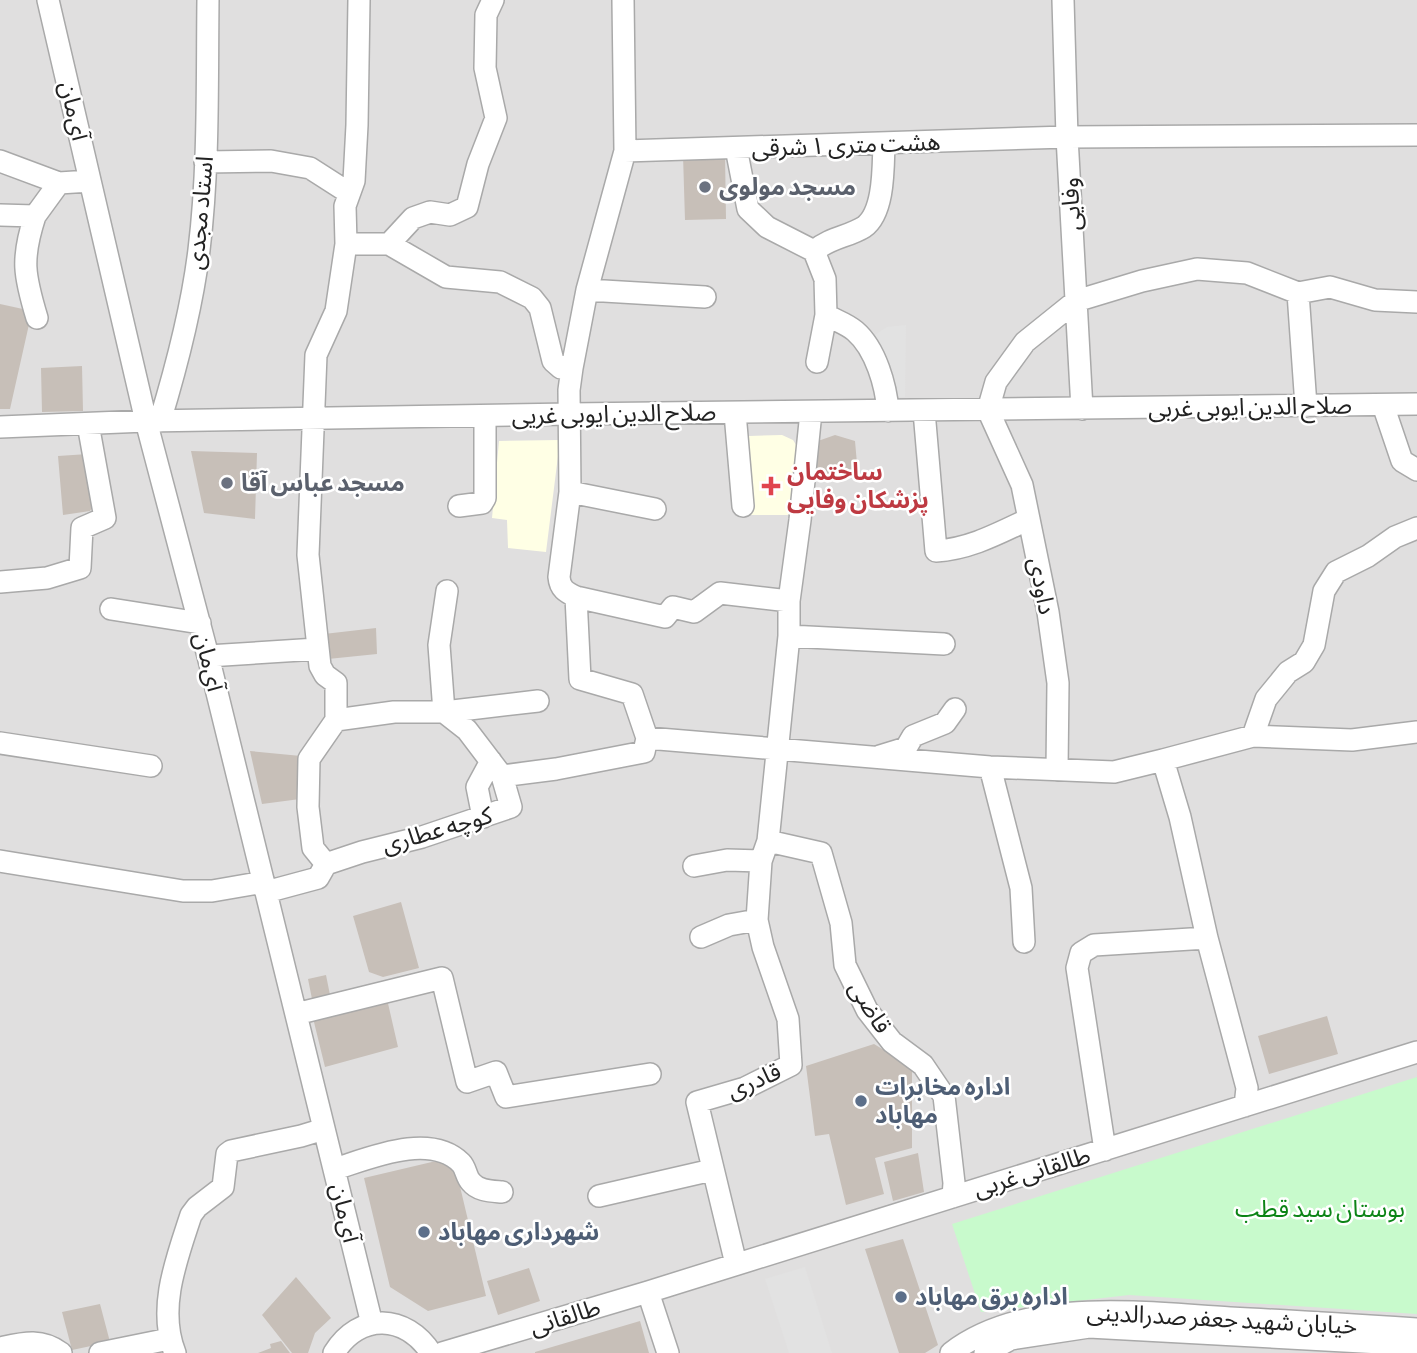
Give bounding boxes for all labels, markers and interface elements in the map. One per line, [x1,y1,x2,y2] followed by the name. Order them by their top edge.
[54,79,95,144] street label: آی‌مان
[751,128,941,162] street label: هشت متری ۱ شرقی
[181,155,219,271] street label: استاد مجدی
[719,173,856,201] place label: مسجد مولوی
[1056,177,1086,231] street label: وفایی
[697,179,713,195] marker: مسجد مولوی
[1148,391,1352,426] street label: صلاح الدین ایوبی غربی
[511,398,717,433] street label: صلاح الدین ایوبی غریی
[787,458,929,516] place label: ساختمان پزشکان وفایی
[241,469,405,497] place label: مسجد عباس آقا
[219,475,235,491] marker: مسجد عباس آقا
[761,476,781,496] marker: ساختمان پزشکان وفایی
[1023,555,1061,617] street label: داودی
[188,630,230,695] street label: آی‌مان
[379,801,497,860] street label: کوچه عطاری
[844,975,897,1038] street label: قاضی
[723,1057,785,1105] street label: قادری
[875,1073,1010,1129] place label: اداره مخابرات مهاباد
[853,1093,869,1109] marker: اداره مخابرات مهاباد
[970,1141,1094,1203] street label: طالقانی غربی
[325,1181,366,1246] street label: آی‌مان
[1235,1195,1405,1223] park label: بوستان سید قطب
[438,1218,599,1246] place label: شهرداری مهاباد
[416,1224,432,1240] marker: شهرداری مهاباد
[915,1283,1068,1311] place label: اداره برق مهاباد
[893,1289,909,1305] marker: اداره برق مهاباد
[526,1293,603,1340] street label: طالقانی
[1086,1298,1358,1340] street label: خیابان شهید جعفر صدرالدینی

